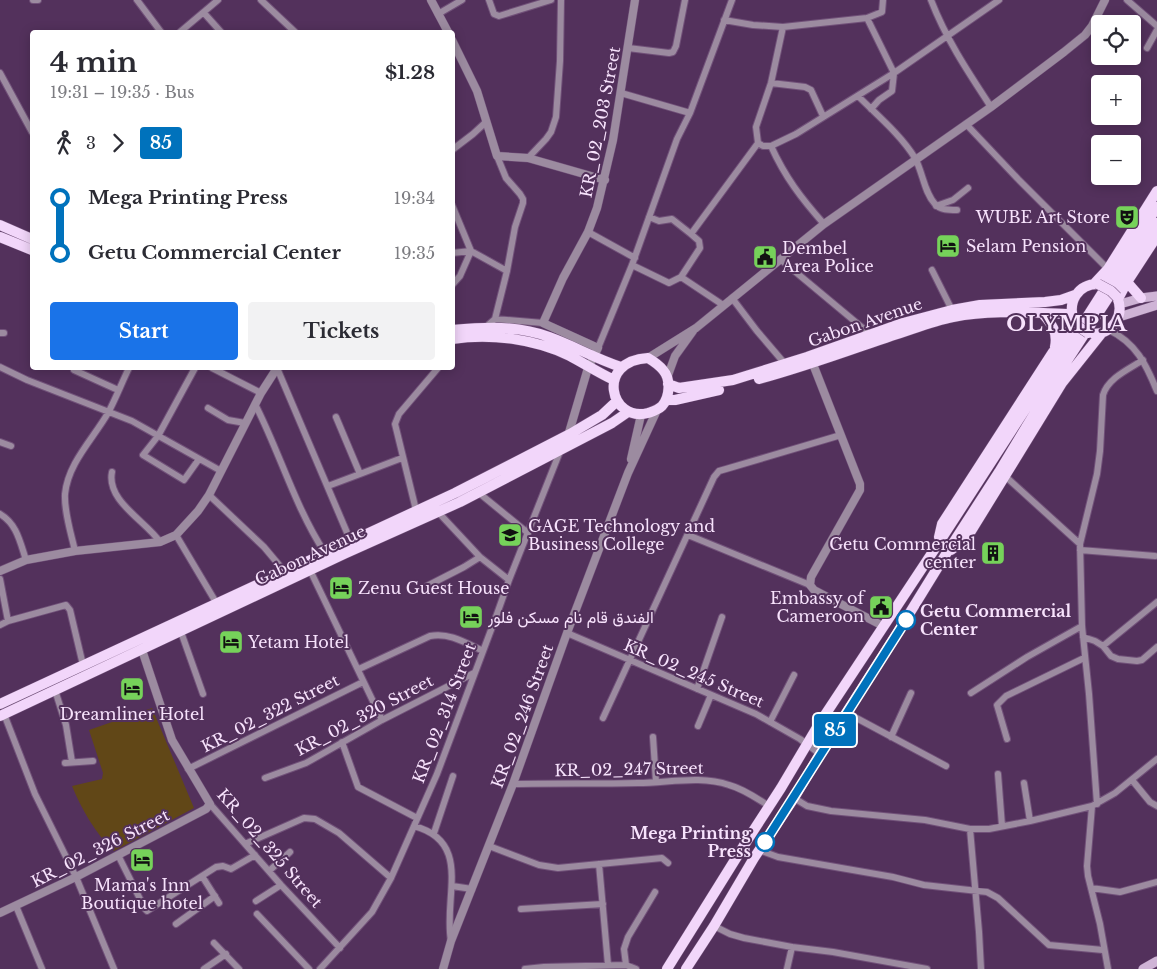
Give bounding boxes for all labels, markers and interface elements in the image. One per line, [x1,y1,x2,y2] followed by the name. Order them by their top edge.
[1091,15,1141,185] map controls
[1091,15,1141,65] button: locate
[50,45,137,80] text: 4 min
[576,45,624,199] street label: KR_02_203 Street
[385,61,435,84] text: $1.28
[1091,75,1141,125] button: +
[50,82,195,102] text: 19:31 – 19:35 · Bus
[50,129,78,157] icon: walk
[104,129,132,157] icon: forward
[150,132,172,154] text: 85
[86,133,96,153] text: 3
[1091,135,1141,185] button: −
[88,186,288,209] text: Mega Printing Press
[394,188,435,208] text: 19:34
[1114,204,1140,230] theatre icon: WUBE Art Store
[975,207,1110,227] place label: WUBE Art Store
[935,233,961,259] hotel icon: Selam Pension
[966,236,1086,256] place label: Selam Pension
[781,238,874,276] place label: Dembel Area Police
[88,241,341,264] text: Getu Commercial Center
[394,243,435,263] text: 19:35
[752,244,778,270] public building icon: Dembel Area Police
[805,293,925,351] street label: Gabon Avenue
[50,302,238,360] button: Start
[248,302,435,360] button: Tickets
[1006,311,1128,337] district label: OLYMPIA
[528,516,715,554] place label: GAGE Technology and Business College
[252,521,368,589] street label: Gabon Avenue
[497,522,523,548] school or university icon: GAGE Technology and Business College
[829,534,976,572] place label: Getu Commercial center
[980,540,1006,566] building icon: Getu Commercial center
[328,575,354,601] hotel icon: Zenu Guest House
[358,578,510,598] place label: Zenu Guest House
[770,588,866,626] place label: Embassy of Cameroon
[868,594,894,620] public building icon: Embassy of Cameroon
[920,601,1071,639] place label: Getu Commercial Center
[458,604,484,630] hotel icon: الفندق قام نام مسكن فلور
[487,607,654,628] place label: الفندق قام نام مسكن فلور
[896,610,916,630] marker: Getu Commercial Center
[218,629,244,655] hotel icon: Yetam Hotel
[247,632,349,652] place label: Yetam Hotel
[621,634,767,712] street label: KR_02_245 Street
[408,640,480,786] street label: KR_02_314 Street
[487,641,557,791] street label: KR_02_246 Street
[198,670,342,756] street label: KR_02_322 Street
[292,670,436,760] street label: KR_02_320 Street
[119,676,145,702] hotel icon: Dreamliner Hotel
[60,704,204,724] place label: Dreamliner Hotel
[812,714,858,746] line badge: 85
[824,719,846,741] text: 85
[554,758,704,780] street label: KR_02_247 Street
[213,784,327,912] street label: KR_02_325 Street
[28,805,172,891] street label: KR_02_326 Street
[630,823,752,861] place label: Mega Printing Press
[755,832,775,852] marker: Mega Printing Press
[129,847,155,873] hotel icon: Mama's Inn Boutique hotel
[81,875,203,913] place label: Mama's Inn Boutique hotel

